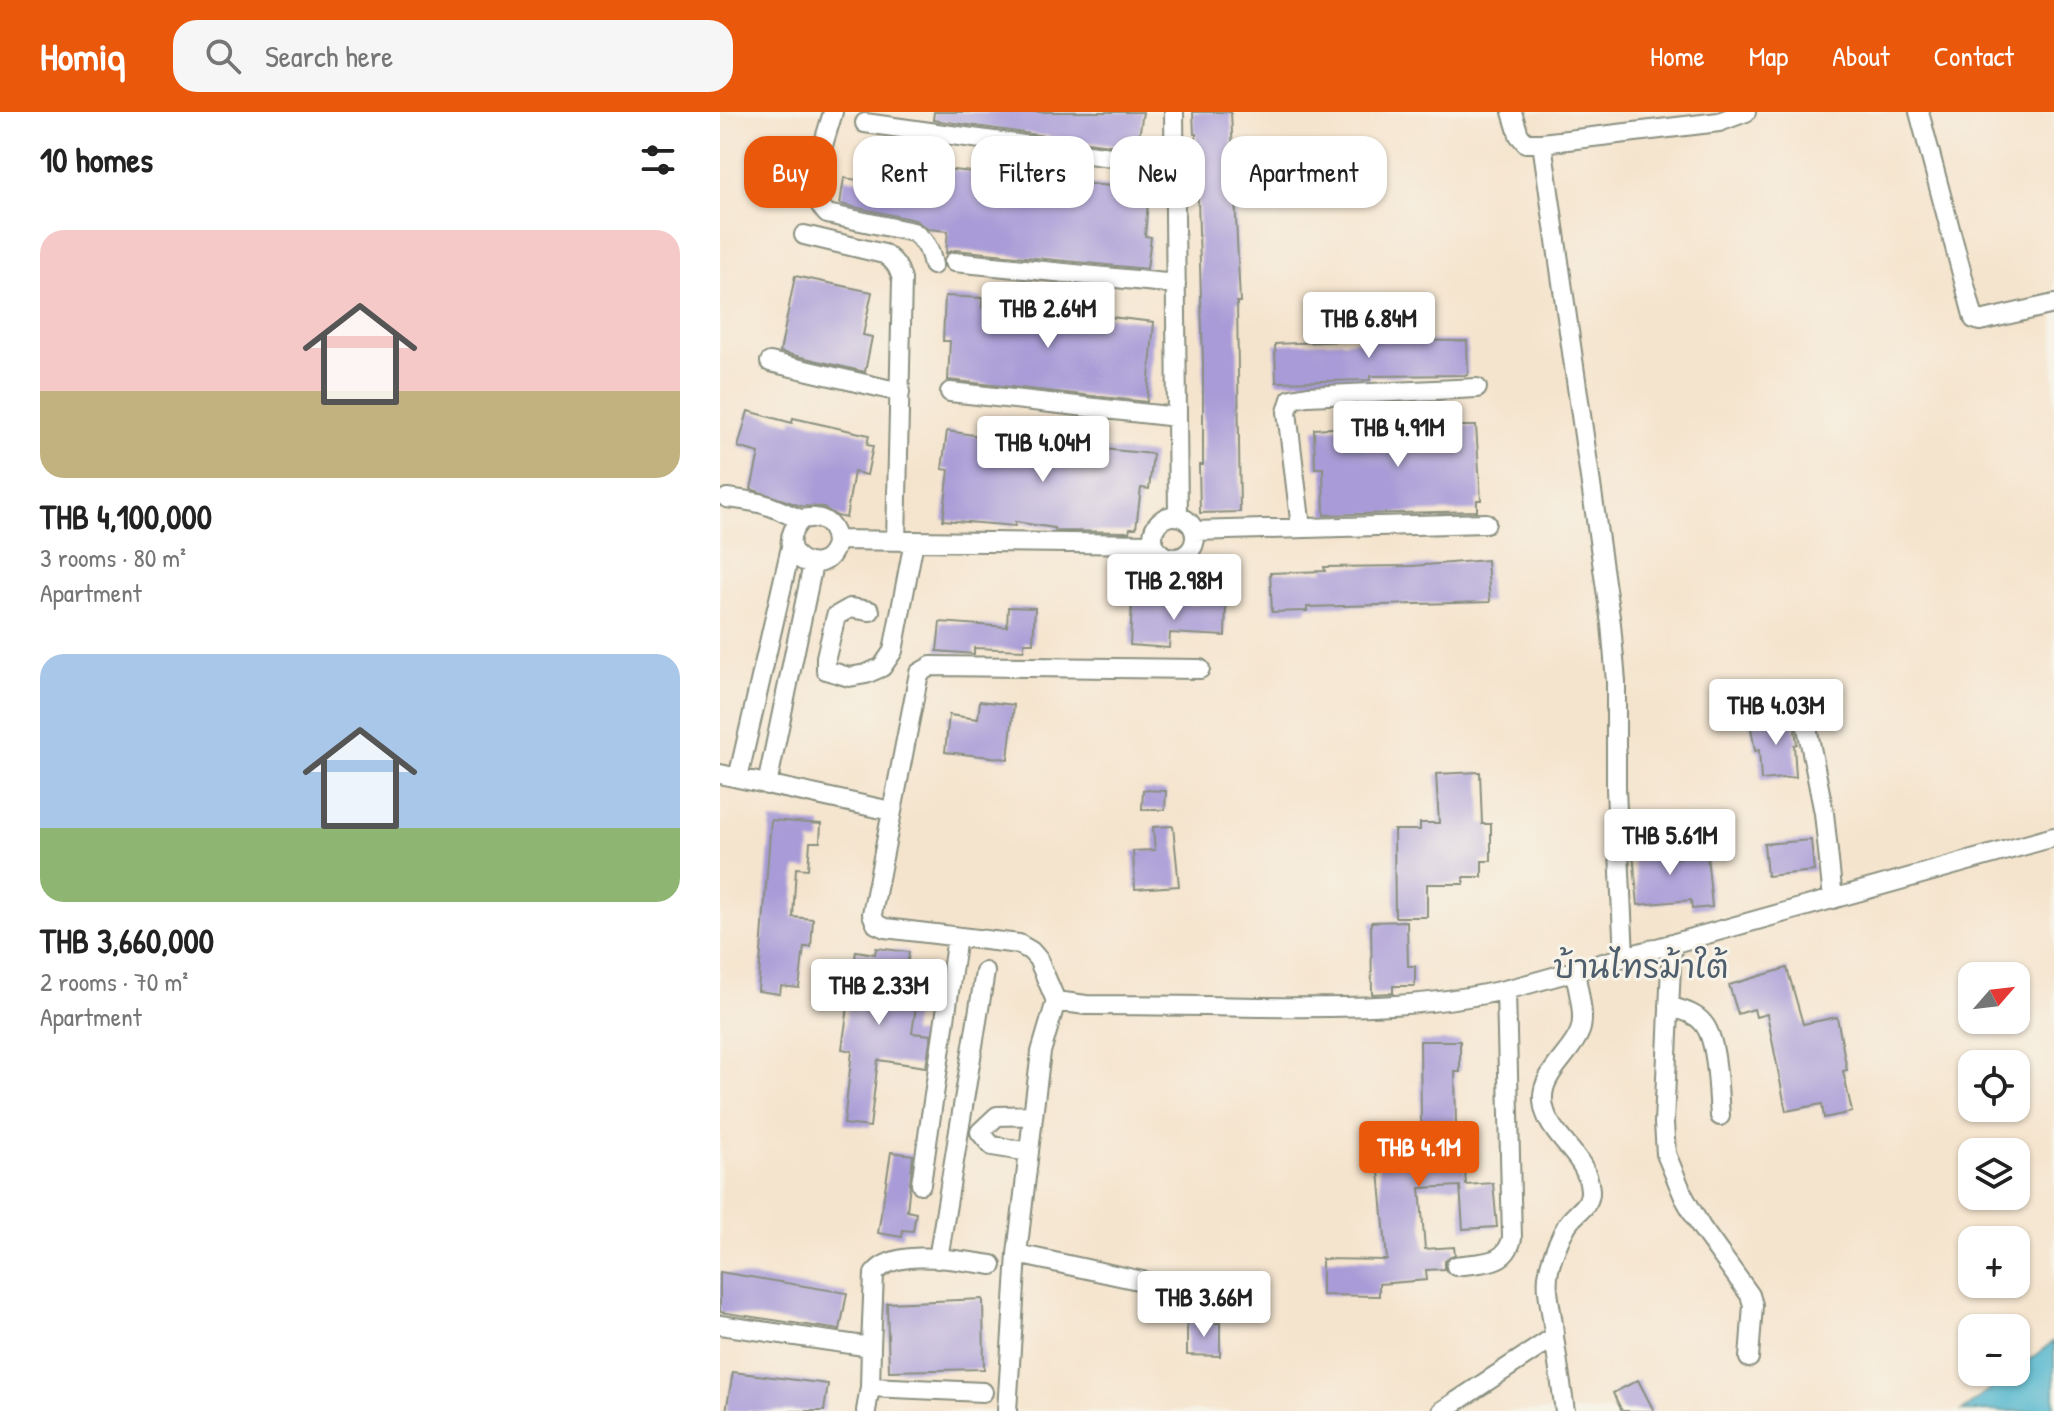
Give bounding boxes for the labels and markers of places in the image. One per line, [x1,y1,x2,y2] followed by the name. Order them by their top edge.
[956,282,1140,350] pin: THB 2.64M
[1277,292,1461,360] pin: THB 6.84M
[1306,401,1490,469] pin: THB 4.91M
[951,416,1135,484] pin: THB 4.04M
[1082,554,1266,622] pin: THB 2.98M
[1684,679,1868,747] pin: THB 4.03M
[1578,809,1762,877] pin: THB 5.61M
[787,959,971,1027] pin: THB 2.33M
[1336,1121,1502,1189] pin: THB 4.1M
[1112,1271,1296,1339] pin: THB 3.66M

